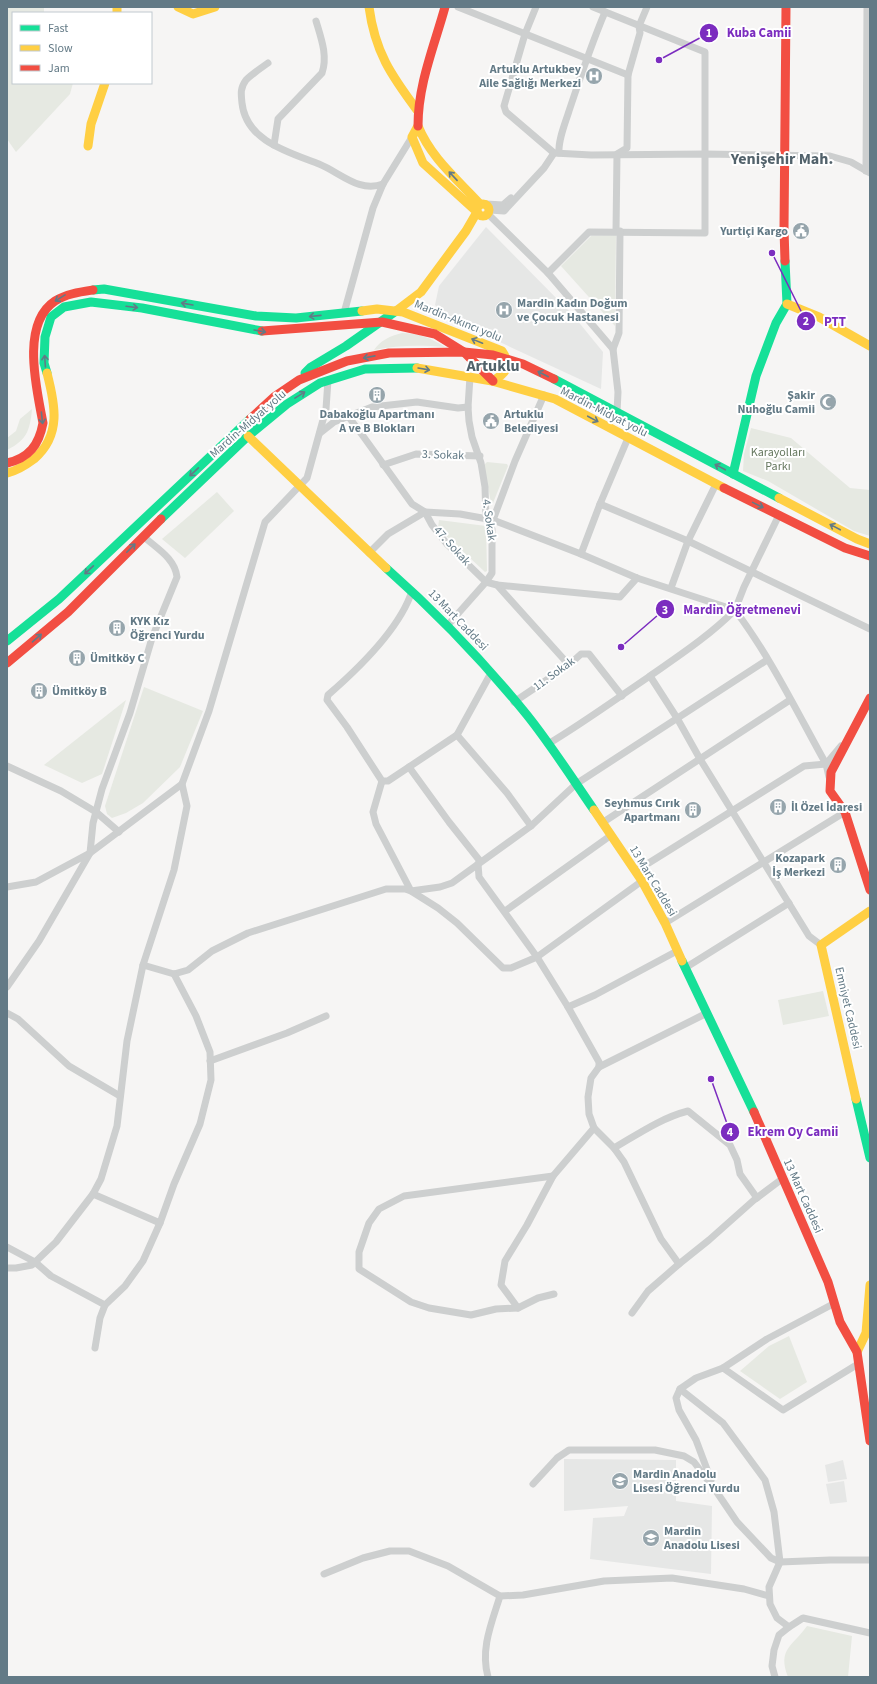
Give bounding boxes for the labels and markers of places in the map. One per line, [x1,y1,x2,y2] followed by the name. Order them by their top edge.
[699,20,799,45] callout: Kuba Camii
[478,61,582,92] place label: Artuklu Artukbey Aile Sağlığı Merkezi
[584,66,604,86] hospital icon: Artuklu Artukbey Aile Sağlığı Merkezi
[791,221,811,241] public building icon: Yurtiçi Kargo
[719,223,788,240] place label: Yurtiçi Kargo
[517,295,628,326] place label: Mardin Kadın Doğum ve Çocuk Hastanesi
[494,300,514,320] hospital icon: Mardin Kadın Doğum ve Çocuk Hastanesi
[796,308,854,333] callout: PTT
[367,385,387,405] building icon: Dabakoğlu Apartmanı A ve B Blokları
[737,387,815,418] place label: Şakir Nuhoğlu Camii
[818,392,838,412] mosque icon: Şakir Nuhoğlu Camii
[319,406,435,437] place label: Dabakoğlu Apartmanı A ve B Blokları
[503,406,558,437] place label: Artuklu Belediyesi
[481,411,501,431] public building icon: Artuklu Belediyesi
[655,597,808,622] callout: Mardin Öğretmenevi
[130,613,205,644] place label: KYK Kız Öğrenci Yurdu
[107,618,127,638] building icon: KYK Kız Öğrenci Yurdu
[67,648,87,668] building icon: Ümitköy C
[90,650,145,667] place label: Ümitköy C
[29,681,49,701] building icon: Ümitköy B
[52,683,107,700] place label: Ümitköy B
[604,795,680,826] place label: Seyhmus Cırık Apartmanı
[768,797,788,817] building icon: İl Özel İdaresi
[791,799,862,816] place label: İl Özel İdaresi
[683,800,703,820] building icon: Seyhmus Cırık Apartmanı
[772,850,825,881] place label: Kozapark İş Merkezi
[828,855,848,875] building icon: Kozapark İş Merkezi
[720,1119,846,1144] callout: Ekrem Oy Camii
[633,1466,740,1497] place label: Mardin Anadolu Lisesi Öğrenci Yurdu
[610,1471,630,1491] school or university icon: Mardin Anadolu Lisesi Öğrenci Yurdu
[663,1523,740,1554] place label: Mardin Anadolu Lisesi
[641,1528,661,1548] school or university icon: Mardin Anadolu Lisesi

